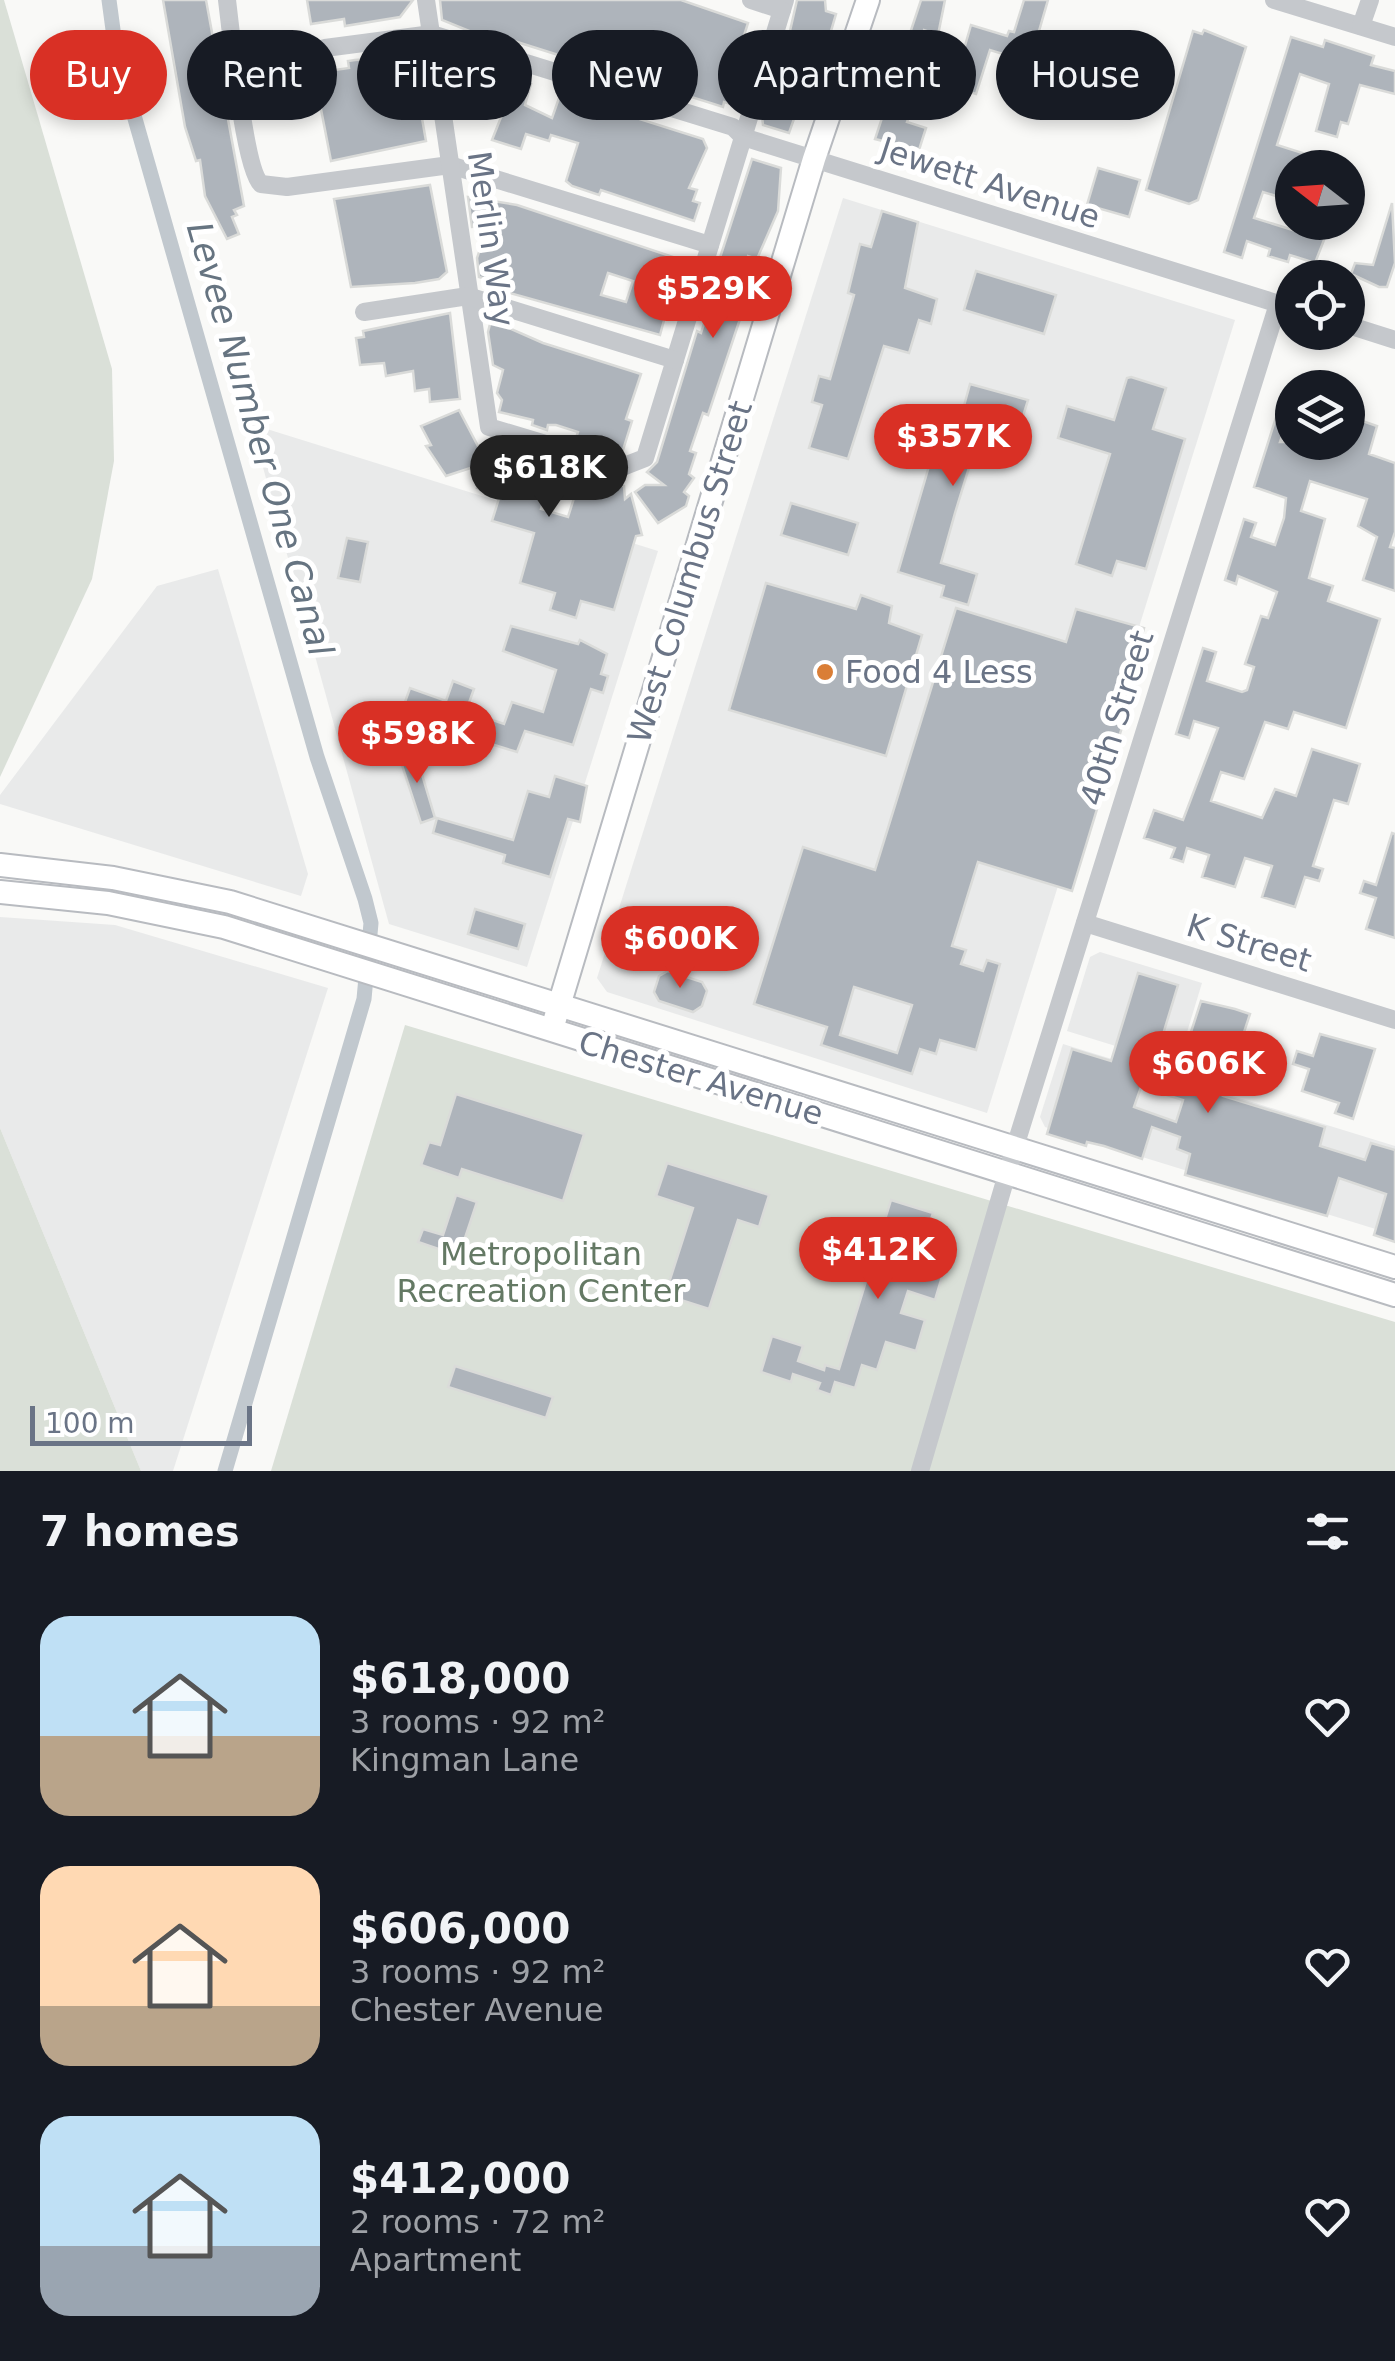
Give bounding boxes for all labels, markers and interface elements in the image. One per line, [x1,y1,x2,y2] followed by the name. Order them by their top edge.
[30,30,167,120] chip: Buy
[187,30,337,120] chip: Rent
[357,30,532,120] chip: Filters
[552,30,698,120] chip: New
[718,30,976,120] chip: Apartment
[996,30,1175,120] chip: House
[873,129,1105,236] street label: Jewett Avenue
[460,149,522,329] street label: Merlin Way
[1275,150,1365,240] north arrow
[1275,150,1365,460] map controls
[179,218,341,661] water label: Levee Number One Canal
[643,256,783,341] pin: $529K
[1275,260,1365,350] button: locate
[656,269,770,307] text: $529K
[1275,370,1365,460] button: layers
[620,396,760,748] street label: West Columbus Street
[883,404,1023,489] pin: $357K
[896,417,1010,455] text: $357K
[479,435,619,520] pin: $618K
[492,448,606,486] text: $618K
[1072,626,1162,810] street label: 40th Street
[845,653,1033,691] place label: Food 4 Less
[814,661,836,683] marker: Food 4 Less
[347,701,487,786] pin: $598K
[360,714,474,752] text: $598K
[610,906,750,991] pin: $600K
[1182,906,1316,980] street label: K Street
[623,919,737,957] text: $600K
[574,1023,828,1133] street label: Chester Avenue
[1138,1031,1278,1116] pin: $606K
[1151,1044,1265,1082] text: $606K
[808,1217,948,1302] pin: $412K
[821,1230,935,1268] text: $412K
[397,1235,686,1310] park label: Metropolitan Recreation Center
[30,1401,252,1446] scale bar
[45,1407,135,1440] text: 100 m
[1300,1504,1355,1559] icon: filters
[40,1507,240,1556] text: 7 homes
[350,1654,571,1703] text: $618,000
[120,1656,240,1776] icon: home
[1300,1689,1355,1744] icon: heart
[350,1703,605,1741] text: 3 rooms · 92 m²
[350,1741,579,1779] text: Kingman Lane
[350,1904,571,1953] text: $606,000
[120,1906,240,2026] icon: home
[1300,1939,1355,1994] icon: heart
[350,1953,605,1991] text: 3 rooms · 92 m²
[350,1991,603,2029] text: Chester Avenue
[350,2154,571,2203] text: $412,000
[120,2156,240,2276] icon: home
[1300,2189,1355,2244] icon: heart
[350,2203,605,2241] text: 2 rooms · 72 m²
[350,2241,521,2279] text: Apartment

